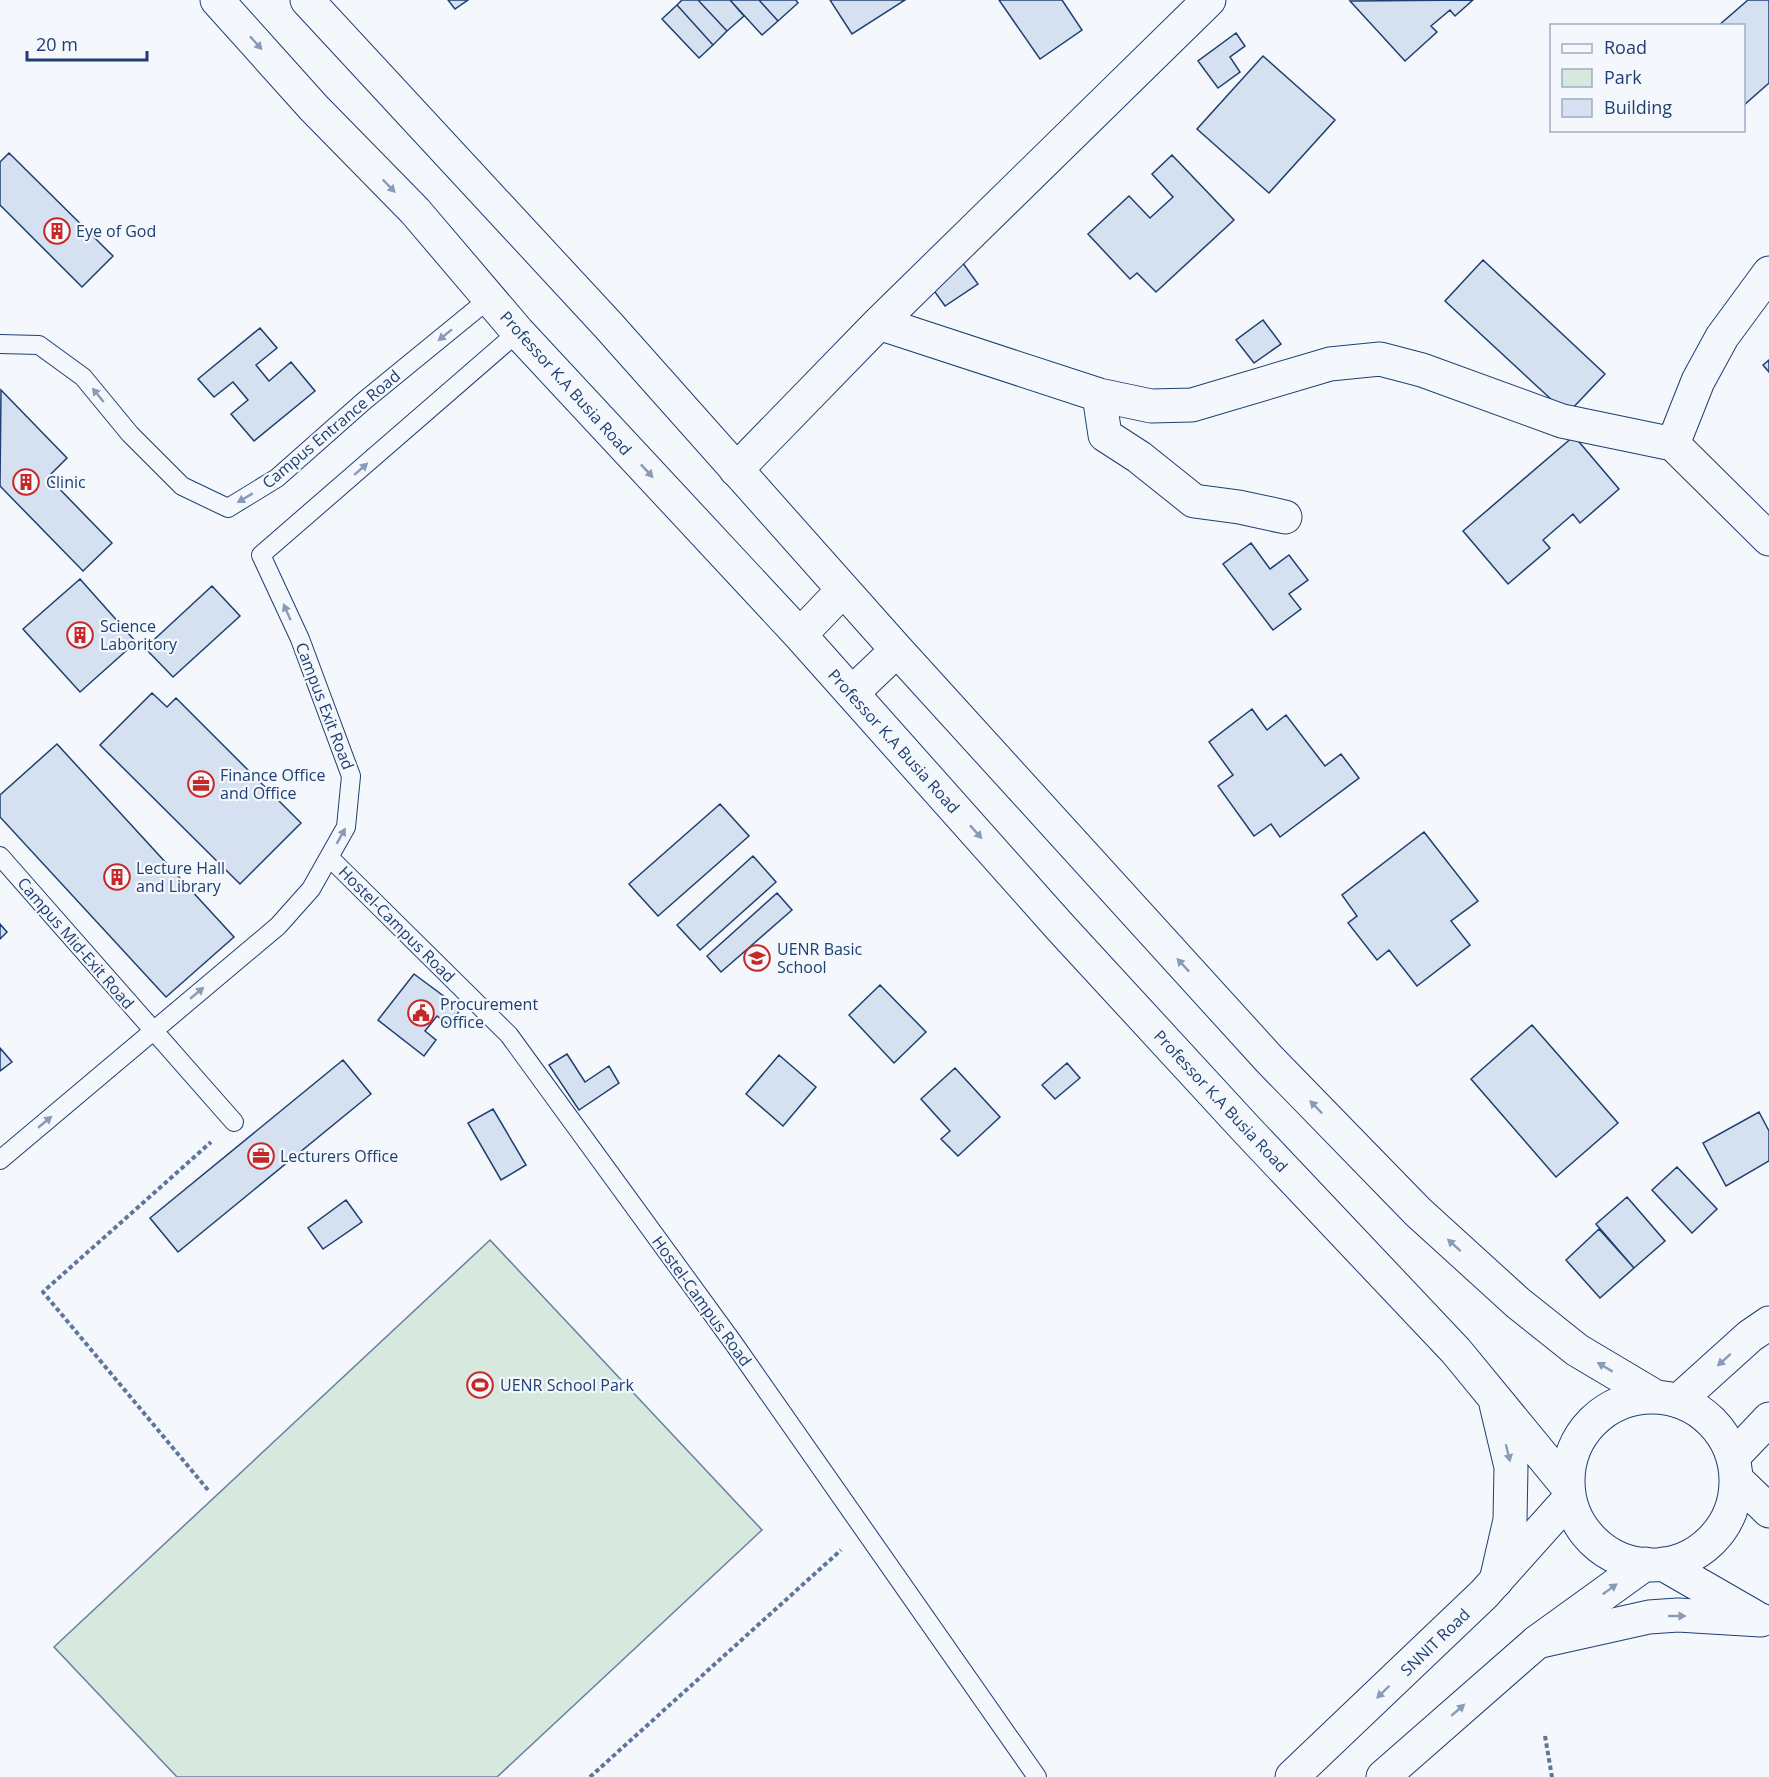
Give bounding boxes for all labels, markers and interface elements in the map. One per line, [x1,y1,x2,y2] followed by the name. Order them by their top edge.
[27,24,147,62] scale bar
[1550,24,1745,132] legend
[36,32,78,56] text: 20 m
[1604,35,1647,59] text: Road
[249,36,263,51] one-way arrow
[1604,65,1642,89] text: Park
[1604,95,1672,119] text: Building
[382,178,396,192] one-way arrow
[42,216,72,246] building icon: Eye of God
[76,220,156,242] place label: Eye of God
[495,306,637,460] street label: Professor K.A Busia Road
[438,328,453,341] one-way arrow
[257,365,405,493] street label: Campus Entrance Road
[91,387,104,403] one-way arrow
[353,463,368,476] one-way arrow
[639,463,653,477] one-way arrow
[11,467,41,497] building icon: Clinic
[46,471,86,493] place label: Clinic
[237,492,253,503] one-way arrow
[283,604,292,621] one-way arrow
[100,615,178,655] place label: Science Laboritory
[65,620,95,650] building icon: Science Laboritory
[291,639,359,773] street label: Campus Exit Road
[823,664,965,818] street label: Professor K.A Busia Road
[220,764,326,804] place label: Finance Office and Office
[186,769,216,799] office icon: Finance Office and Office
[969,824,982,839] one-way arrow
[336,827,346,844] one-way arrow
[136,857,225,897] place label: Lecture Hall and Library
[334,861,460,987] street label: Hostel-Campus Road
[102,862,132,892] building icon: Lecture Hall and Library
[13,872,139,1014] street label: Campus Mid-Exit Road
[777,938,863,978] place label: UENR Basic School
[742,943,772,973] school or university icon: UENR Basic School
[1176,957,1190,972] one-way arrow
[189,987,205,1000] one-way arrow
[440,993,538,1033] place label: Procurement Office
[406,998,436,1028] public building icon: Procurement Office
[1149,1025,1293,1177] street label: Professor K.A Busia Road
[1309,1101,1323,1115] one-way arrow
[37,1116,53,1129] one-way arrow
[246,1141,276,1171] office icon: Lecturers Office
[280,1145,398,1167] place label: Lecturers Office
[647,1231,757,1371] street label: Hostel-Campus Road
[1446,1238,1461,1252] one-way arrow
[1717,1353,1732,1366] one-way arrow
[1597,1361,1613,1372] one-way arrow
[465,1370,495,1400] sports icon: UENR School Park
[500,1374,634,1396] place label: UENR School Park
[1503,1444,1513,1462] one-way arrow
[1602,1583,1618,1595] one-way arrow
[1396,1603,1474,1681] street label: SNNIT Road
[1667,1611,1686,1621] one-way arrow
[1377,1685,1391,1699] one-way arrow
[1450,1704,1465,1717] one-way arrow

